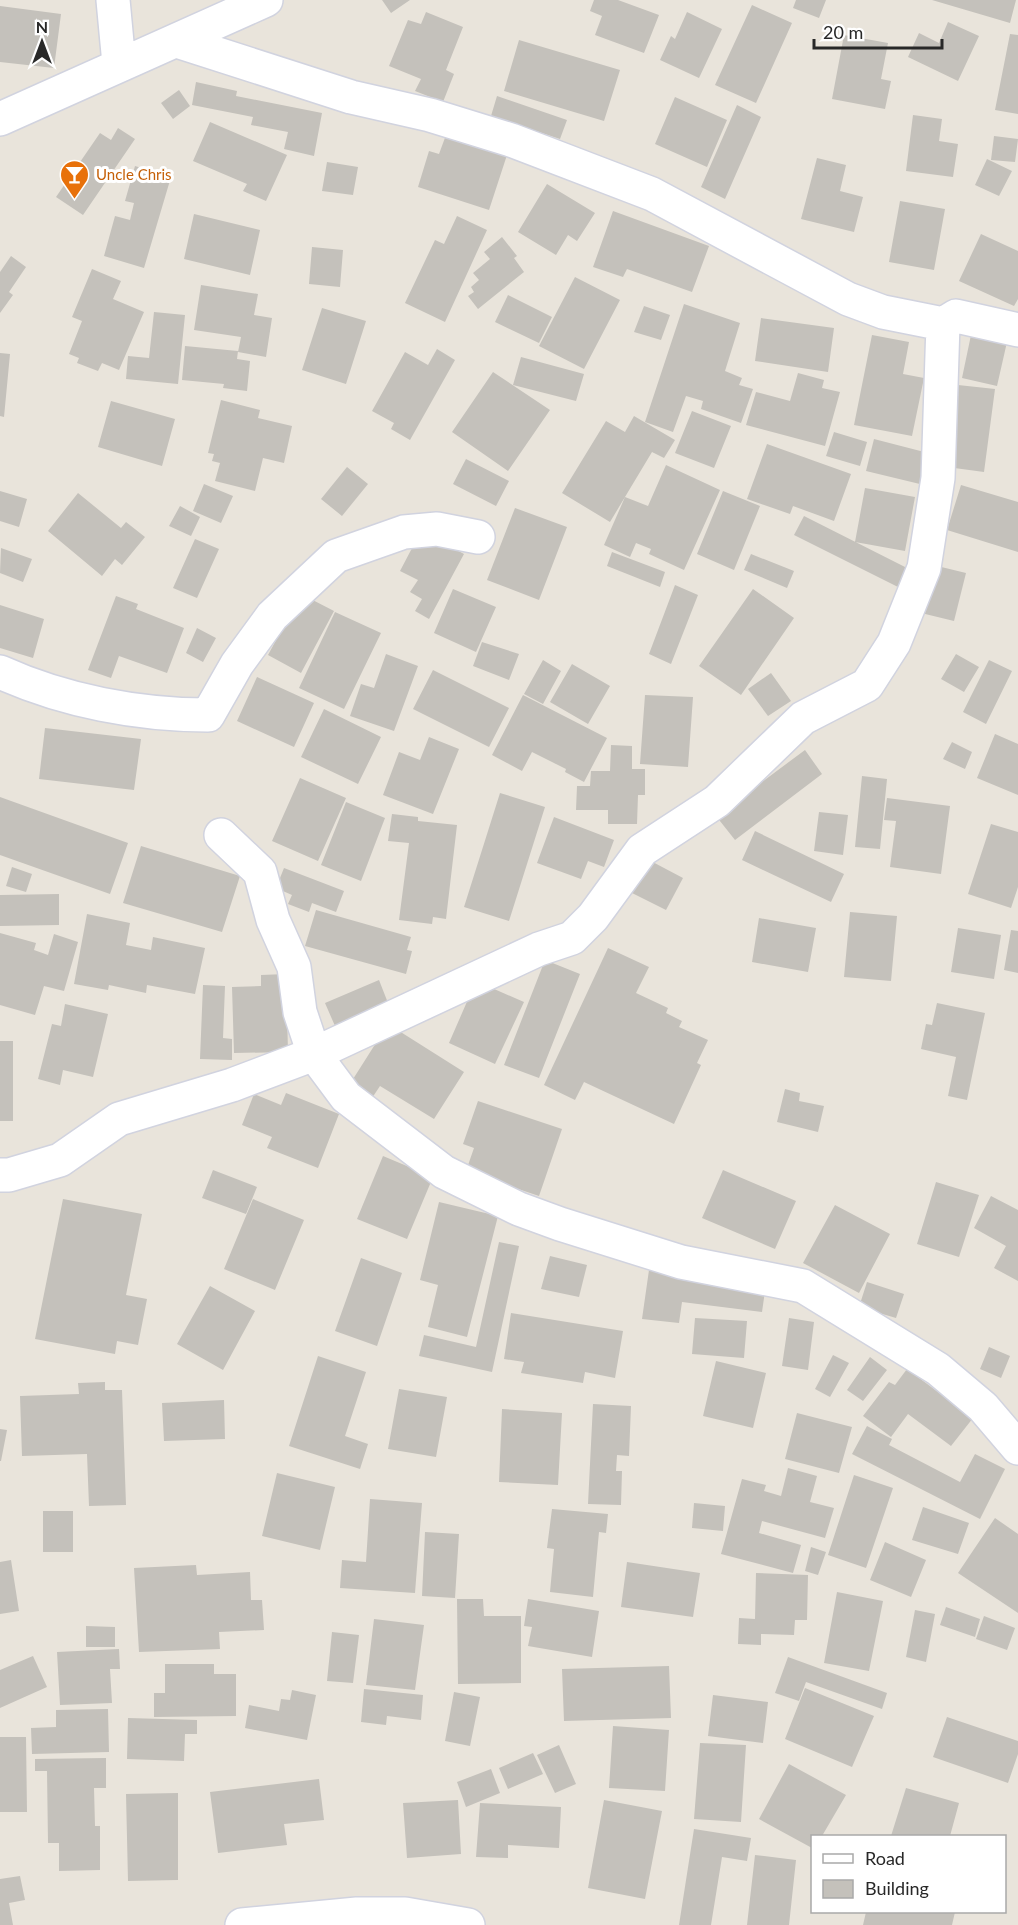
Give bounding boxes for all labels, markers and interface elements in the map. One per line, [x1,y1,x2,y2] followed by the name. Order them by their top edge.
[12,12,72,72] north arrow
[814,12,942,50] scale bar
[36,17,48,36] text: N
[823,21,863,43] text: 20 m
[59,158,91,200] bar icon: Uncle Chris
[96,165,172,183] place label: Uncle Chris
[811,1835,1006,1913] legend
[865,1847,905,1869] text: Road
[865,1877,929,1899] text: Building

